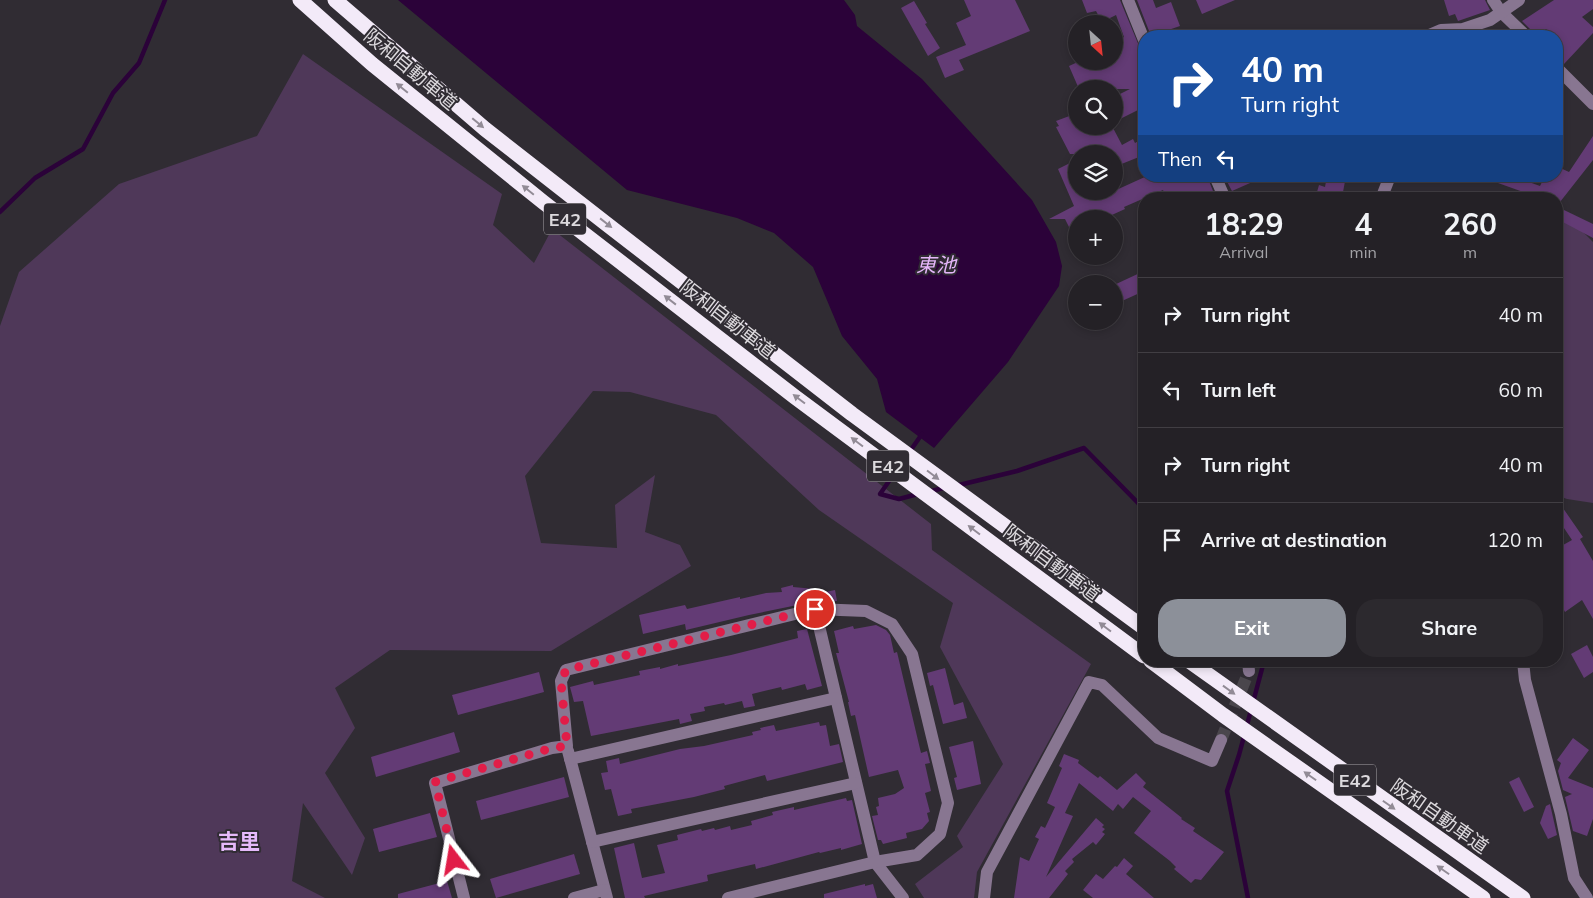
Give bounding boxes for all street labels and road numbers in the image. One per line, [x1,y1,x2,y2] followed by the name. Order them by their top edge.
[360,23,462,115] street label: 阪和自動車道
[544,203,586,234] road number: E42
[676,274,780,364] street label: 阪和自動車道
[867,451,909,482] road number: E42
[999,519,1105,607] street label: 阪和自動車道
[1334,764,1376,796] road number: E42
[1386,773,1494,859] street label: 阪和自動車道

